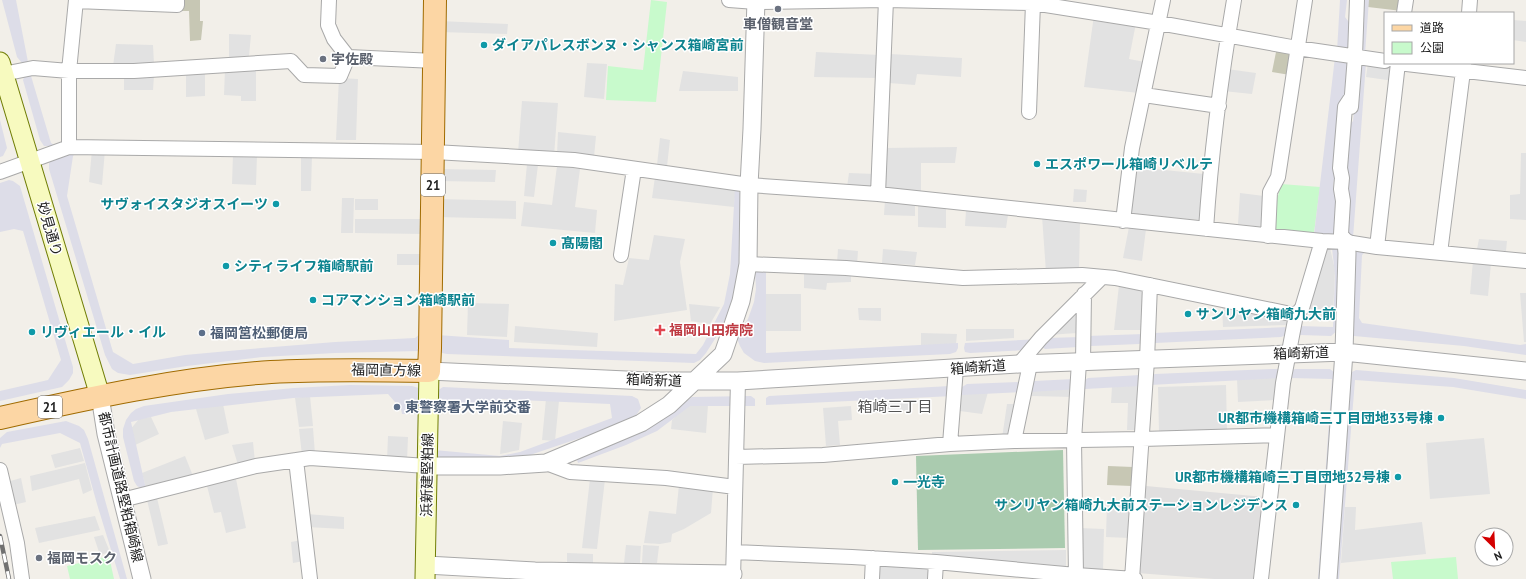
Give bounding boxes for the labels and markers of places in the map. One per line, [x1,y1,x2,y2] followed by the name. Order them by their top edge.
[773,4,783,14] marker: 車僧観音堂
[743,15,813,33] place label: 車僧観音堂
[492,36,743,54] place label: ダイアパレスボンヌ・シャンス箱崎宮前
[479,40,489,50] marker: ダイアパレスボンヌ・シャンス箱崎宮前
[331,50,373,68] place label: 宇佐殿
[318,54,328,64] marker: 宇佐殿
[1045,155,1213,173] place label: エスポワール箱崎リベルテ
[1032,159,1042,169] marker: エスポワール箱崎リベルテ
[101,195,268,213] place label: サヴォイスタジオスイーツ
[271,199,281,209] marker: サヴォイスタジオスイーツ
[561,234,603,252] place label: 髙陽閣
[548,238,558,248] marker: 髙陽閣
[234,257,373,275] place label: シティライフ箱崎駅前
[221,261,231,271] marker: シティライフ箱崎駅前
[321,291,475,309] place label: コアマンション箱崎駅前
[308,295,318,305] marker: コアマンション箱崎駅前
[1196,305,1336,323] place label: サンリヤン箱崎九大前
[1183,309,1193,319] marker: サンリヤン箱崎九大前
[669,321,753,339] place label: 福岡山田病院
[40,323,166,341] place label: リヴィエール・イル
[210,324,308,342] place label: 福岡筥松郵便局
[654,324,666,336] marker: 福岡山田病院
[27,327,37,337] marker: リヴィエール・イル
[197,328,207,338] marker: 福岡筥松郵便局
[405,398,531,416] place label: 東警察署大学前交番
[392,402,402,412] marker: 東警察署大学前交番
[1218,409,1433,427] place label: UR都市機構箱崎三丁目団地33号棟
[1436,413,1446,423] marker: UR都市機構箱崎三丁目団地33号棟
[1175,468,1390,486] place label: UR都市機構箱崎三丁目団地32号棟
[1393,472,1403,482] marker: UR都市機構箱崎三丁目団地32号棟
[903,473,945,491] place label: 一光寺
[890,477,900,487] marker: 一光寺
[995,496,1288,514] place label: サンリヤン箱崎九大前ステーションレジデンス
[1291,500,1301,510] marker: サンリヤン箱崎九大前ステーションレジデンス
[47,549,117,567] place label: 福岡モスク
[34,553,44,563] marker: 福岡モスク

